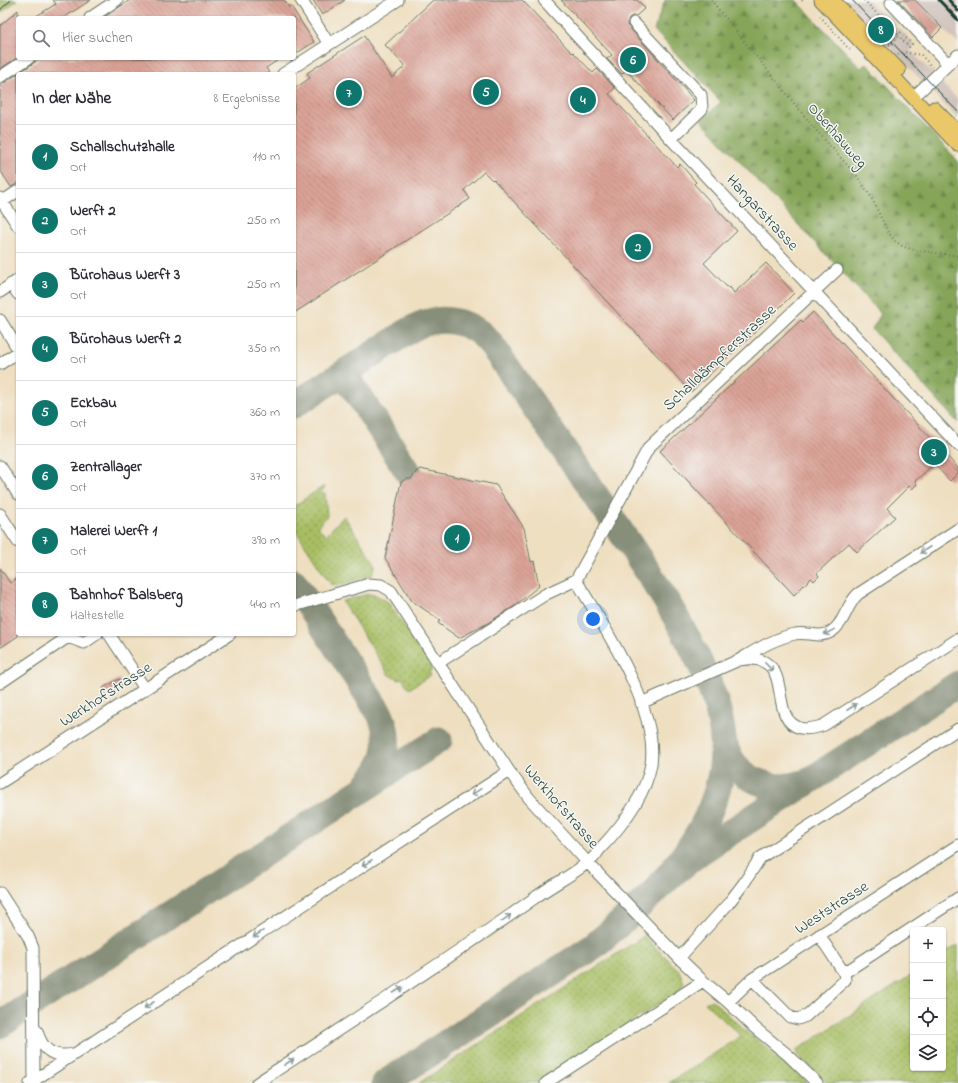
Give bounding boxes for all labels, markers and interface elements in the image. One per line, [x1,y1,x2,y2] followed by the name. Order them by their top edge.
[868,15,894,45] pin: 8
[16,16,296,60] search box
[30,27,52,49] icon: search
[62,27,133,49] text: Hier suchen
[620,45,646,75] pin: 6
[473,77,499,107] pin: 5
[336,78,362,108] pin: 7
[570,85,596,115] pin: 4
[32,86,111,111] text: In der Nähe
[214,89,280,108] text: 8 Ergebnisse
[801,97,873,175] street label: Oberhauweg
[70,136,175,158] text: Schallschutzhalle
[43,147,47,166] text: 1
[253,147,280,166] text: 110 m
[70,158,87,177] text: Ort
[720,169,804,257] street label: Hangarstrasse
[70,200,116,222] text: Werft 2
[42,211,48,230] text: 2
[247,211,280,230] text: 250 m
[70,222,87,241] text: Ort
[625,232,651,262] pin: 2
[70,264,180,286] text: Bürohaus Werft 3
[42,275,48,294] text: 3
[247,275,280,294] text: 250 m
[70,286,87,305] text: Ort
[658,298,783,417] street label: Schalldämpferstrasse
[70,328,181,350] text: Bürohaus Werft 2
[42,339,48,358] text: 4
[248,339,280,358] text: 350 m
[70,350,87,369] text: Ort
[70,392,117,414] text: Eckbau
[41,403,49,422] text: 5
[250,403,280,422] text: 360 m
[70,414,87,433] text: Ort
[921,437,947,467] pin: 3
[70,456,142,478] text: Zentrallager
[42,467,48,486] text: 6
[250,467,280,486] text: 370 m
[70,478,87,497] text: Ort
[70,520,157,542] text: Malerei Werft 1
[444,523,470,553] pin: 1
[42,531,48,550] text: 7
[252,531,280,550] text: 390 m
[70,542,87,561] text: Ort
[920,546,931,554] one-way arrow
[70,584,183,606] text: Bahnhof Balsberg
[43,595,47,614] text: 8
[250,595,280,614] text: 440 m
[70,606,124,625] text: Haltestelle
[583,609,603,629] your location
[823,629,835,636] one-way arrow
[55,656,157,734] street label: Werkhofstrasse
[764,662,774,672] one-way arrow
[846,702,858,710] one-way arrow
[517,759,605,855] street label: Werkhofstrasse
[470,789,482,797] one-way arrow
[362,859,373,867] one-way arrow
[790,875,874,941] street label: Weststrasse
[500,914,511,922] one-way arrow
[910,927,946,1071] map controls
[910,927,946,963] button: +
[253,930,264,938] one-way arrow
[910,963,946,999] button: −
[392,986,404,994] one-way arrow
[910,999,946,1035] button: locate
[144,1001,155,1009] one-way arrow
[910,1035,946,1071] button: layers
[283,1057,295,1065] one-way arrow

